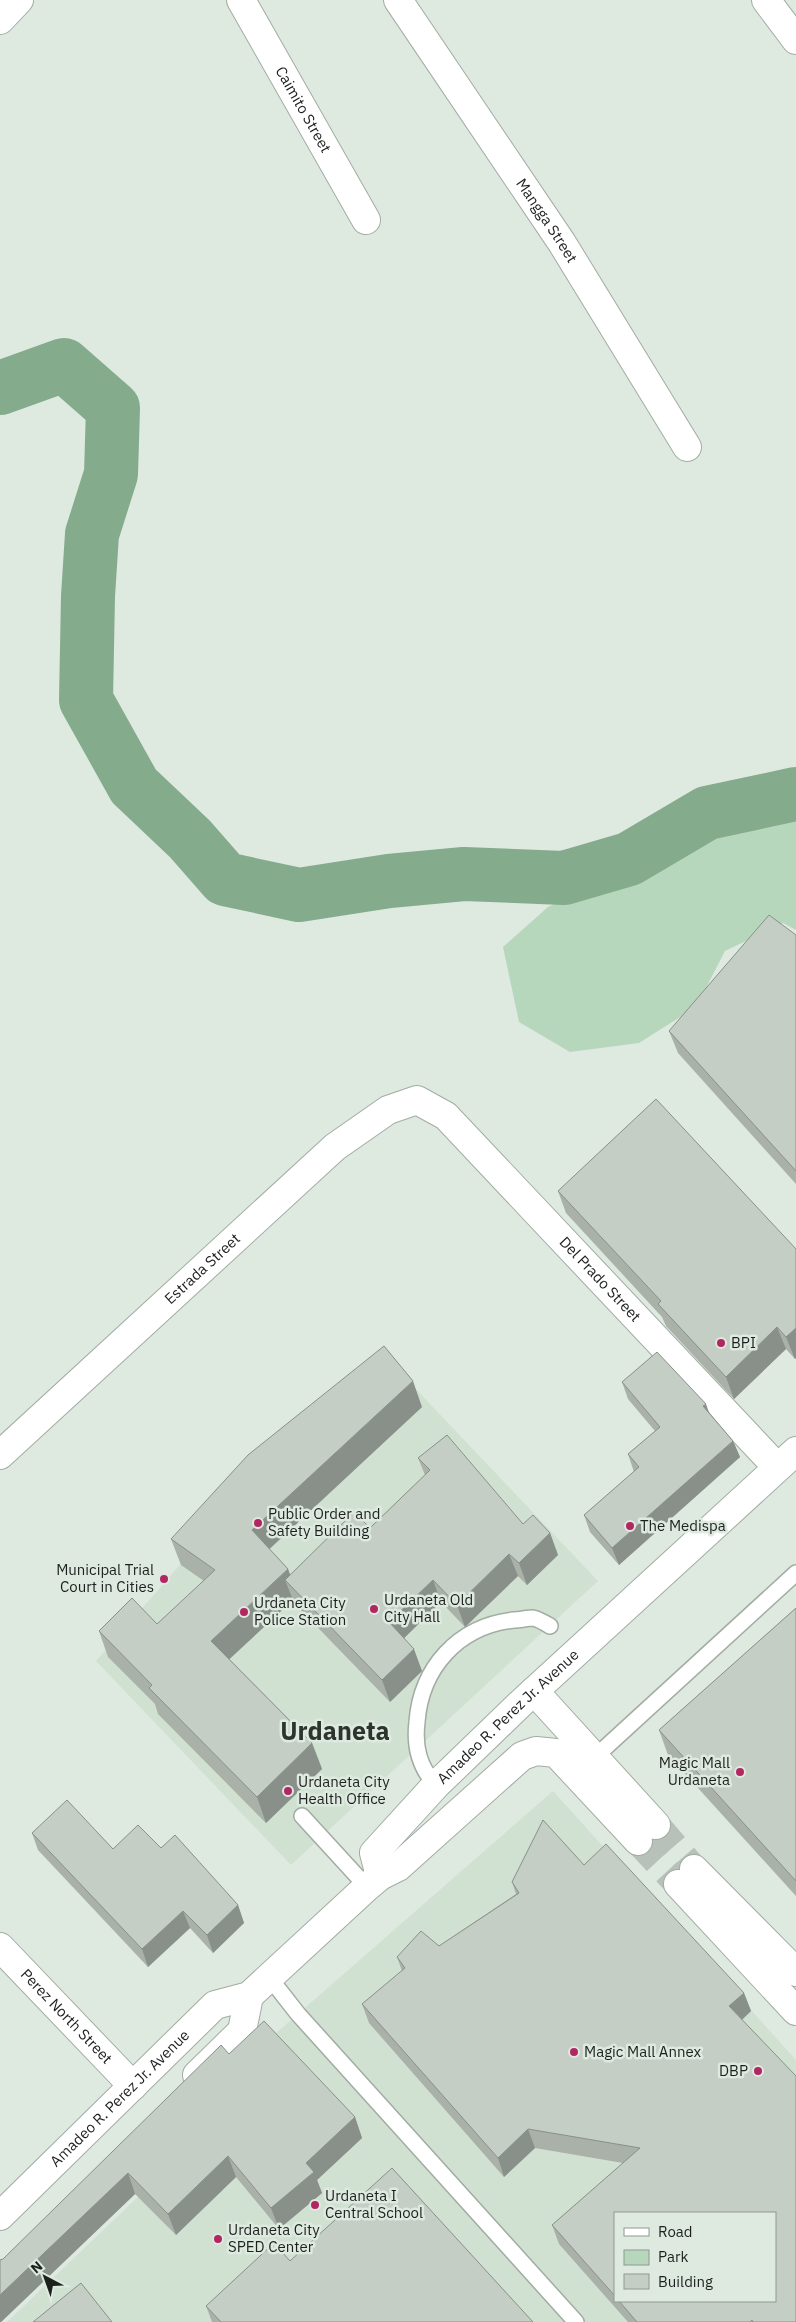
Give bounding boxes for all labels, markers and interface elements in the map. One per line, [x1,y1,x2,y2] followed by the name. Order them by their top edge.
[272,63,336,156] street label: Caimito Street
[512,175,582,266] street label: Mangga Street
[160,1229,244,1308] street label: Estrada Street
[556,1232,645,1326] street label: Del Prado Street
[731,1333,756,1352] place label: BPI
[715,1337,727,1349] marker: BPI
[268,1504,380,1540] place label: Public Order and Safety Building
[640,1516,726,1535] place label: The Medispa
[252,1517,264,1529] marker: Public Order and Safety Building
[624,1520,636,1532] marker: The Medispa
[56,1560,154,1596] place label: Municipal Trial Court in Cities
[158,1573,170,1585] marker: Municipal Trial Court in Cities
[384,1590,473,1626] place label: Urdaneta Old City Hall
[254,1593,346,1629] place label: Urdaneta City Police Station
[368,1603,380,1615] marker: Urdaneta Old City Hall
[238,1606,250,1618] marker: Urdaneta City Police Station
[433,1645,582,1788] street label: Amadeo R. Perez Jr. Avenue
[280,1714,390,1747] district label: Urdaneta
[659,1753,730,1789] place label: Magic Mall Urdaneta
[734,1766,746,1778] marker: Magic Mall Urdaneta
[298,1772,390,1808] place label: Urdaneta City Health Office
[282,1785,294,1797] marker: Urdaneta City Health Office
[17,1965,117,2067] street label: Perez North Street
[46,2025,193,2171] street label: Amadeo R. Perez Jr. Avenue
[584,2042,701,2061] place label: Magic Mall Annex
[568,2046,580,2058] marker: Magic Mall Annex
[719,2061,748,2080] place label: DBP
[752,2065,764,2077] marker: DBP
[325,2186,423,2222] place label: Urdaneta I Central School
[309,2199,321,2211] marker: Urdaneta I Central School
[614,2212,776,2302] legend
[228,2220,320,2256] place label: Urdaneta City SPED Center
[658,2222,693,2241] text: Road
[212,2233,224,2245] marker: Urdaneta City SPED Center
[658,2247,688,2266] text: Park
[20,2252,70,2302] north arrow
[27,2257,46,2277] text: N
[658,2272,713,2291] text: Building

